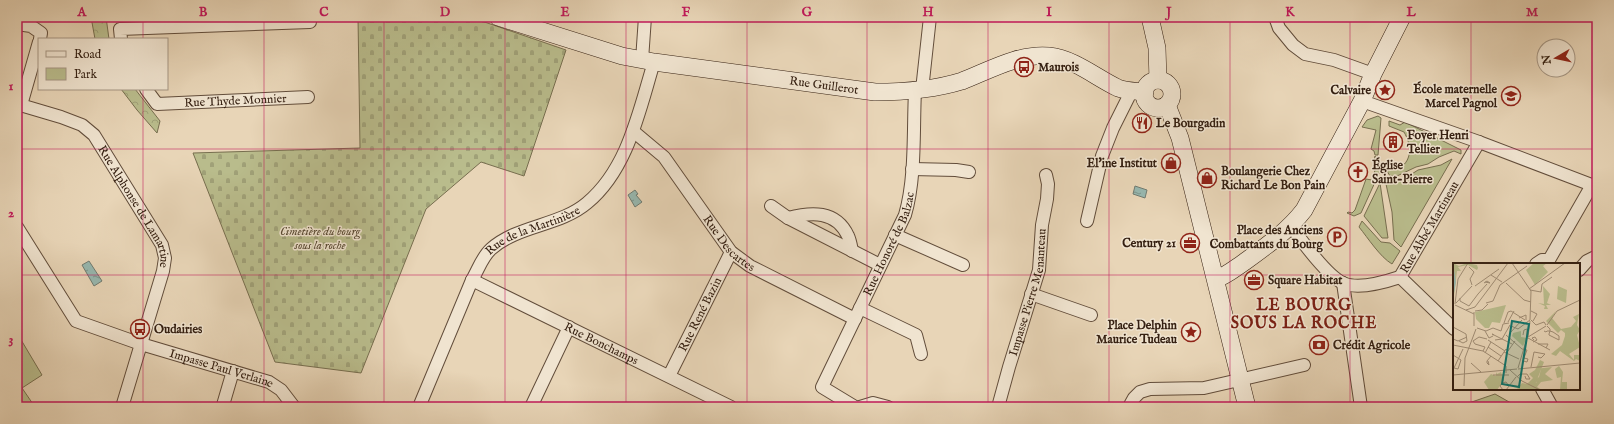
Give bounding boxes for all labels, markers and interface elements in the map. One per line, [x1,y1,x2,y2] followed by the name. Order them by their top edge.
[77,4,88,21] text: A
[199,4,208,21] text: B
[319,4,329,21] text: C
[440,4,451,21] text: D
[560,4,570,21] text: E
[682,4,691,21] text: F
[802,4,813,21] text: G
[922,4,934,21] text: H
[1046,4,1052,21] text: I
[1164,4,1172,21] text: J
[1285,4,1295,21] text: K
[1405,4,1416,21] text: L
[1526,4,1539,21] text: M
[38,38,168,90] legend
[1536,38,1576,78] north arrow
[74,47,102,62] text: Road
[1539,53,1555,66] text: N
[1013,56,1035,78] bus stop icon: Maurois
[1038,60,1080,75] place label: Maurois
[74,67,97,82] text: Park
[788,73,859,98] street label: Rue Guillerot
[9,78,14,95] text: 1
[1374,79,1396,101] place icon: Calvaire
[1413,81,1498,112] place label: École maternelle Marcel Pagnol
[1331,83,1371,98] place label: Calvaire
[1500,85,1522,107] school or university icon: École maternelle Marcel Pagnol
[184,91,287,111] street label: Rue Thyde Monnier
[1131,112,1153,134] restaurant icon: Le Bourgadin
[1155,116,1226,132] place label: Le Bourgadin
[1406,128,1470,157] place label: Foyer Henri Tellier
[1382,131,1404,153] building icon: Foyer Henri Tellier
[94,143,172,269] street label: Rue Alphonse de Lamartine
[1160,152,1182,174] shop icon: El'ine Institut
[1087,156,1158,171] place label: El'ine Institut
[1372,157,1433,187] place label: Église Saint-Pierre
[1347,161,1369,183] church icon: Église Saint-Pierre
[1221,164,1326,193] place label: Boulangerie Chez Richard Le Bon Pain
[1196,167,1218,189] shop icon: Boulangerie Chez Richard Le Bon Pain
[1397,179,1462,276] street label: Rue Abbé Martineau
[860,191,918,298] street label: Rue Honoré de Balzac
[482,203,583,258] street label: Rue de la Martinière
[8,205,14,222] text: 2
[699,212,757,275] street label: Rue Descartes
[1210,223,1324,253] place label: Place des Anciens Combattants du Bourg
[280,224,361,253] park label: Cimetière du bourg sous la roche
[1326,226,1348,248] parking icon: Place des Anciens Combattants du Bourg
[1006,228,1050,358] street label: Impasse Pierre Menanteau
[1179,232,1201,254] office icon: Century 21
[1122,236,1177,252] place label: Century 21
[1453,263,1580,390] inset map
[1243,269,1265,291] office icon: Square Habitat
[1268,273,1343,289] place label: Square Habitat
[676,274,725,354] street label: Rue René Bazin
[1231,296,1377,334] district label: LE BOURG SOUS LA ROCHE
[129,318,151,340] bus stop icon: Oudairies
[1096,318,1178,347] place label: Place Delphin Maurice Tudeau
[561,319,641,368] street label: Rue Bonchamps
[1180,321,1202,343] place icon: Place Delphin Maurice Tudeau
[154,322,203,337] place label: Oudairies
[9,331,14,348] text: 3
[1308,334,1330,356] bank icon: Crédit Agricole
[1333,338,1411,354] place label: Crédit Agricole
[168,346,277,391] street label: Impasse Paul Verlaine

